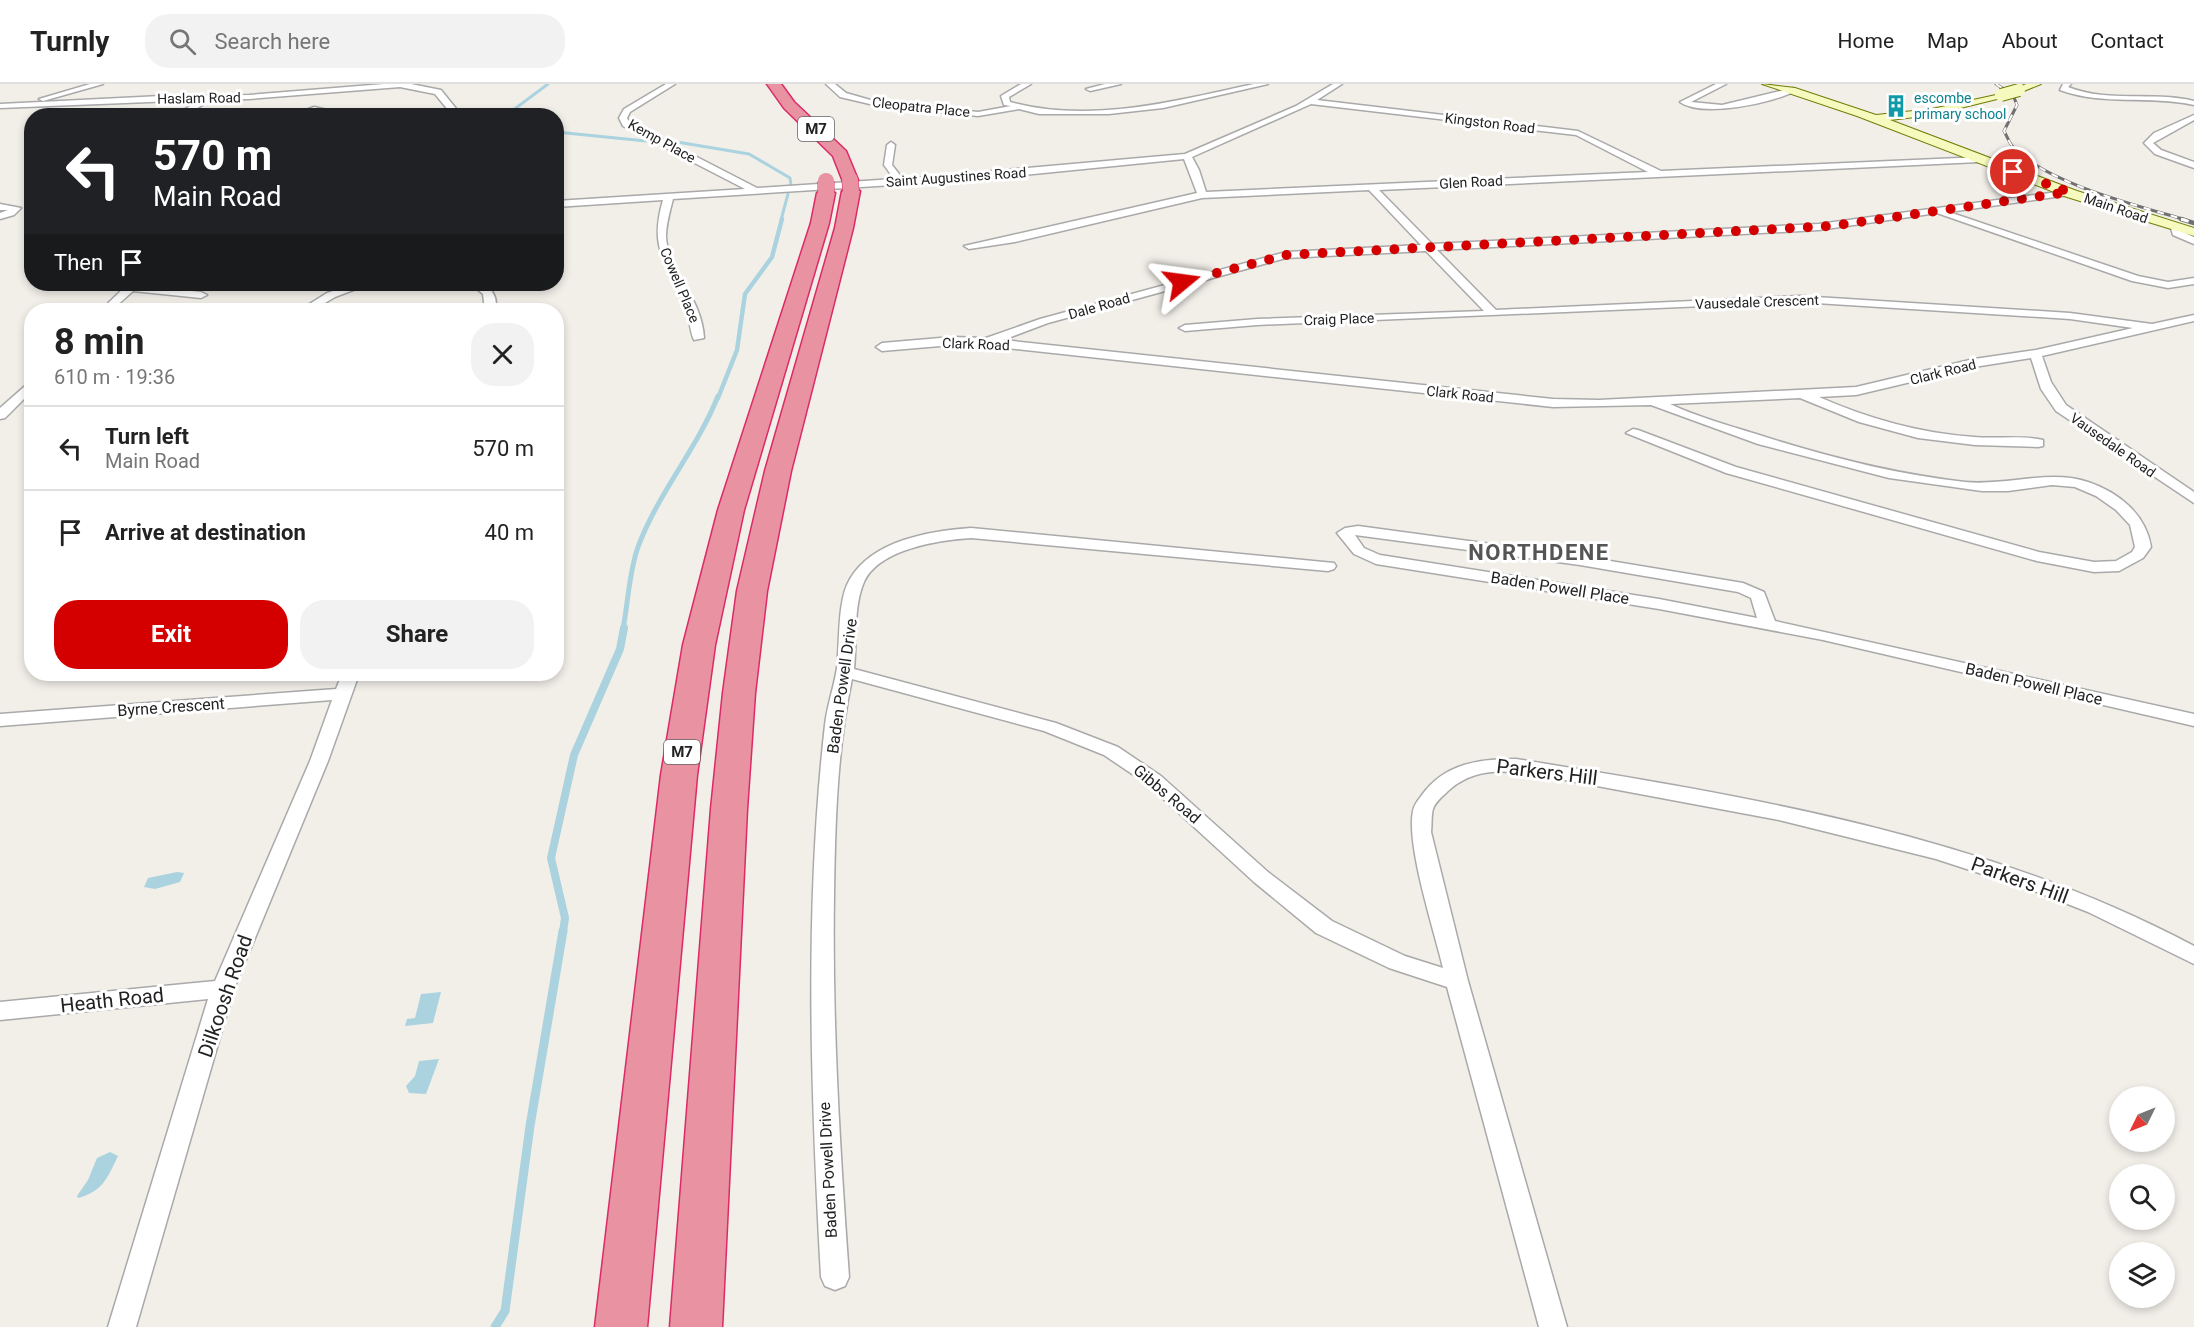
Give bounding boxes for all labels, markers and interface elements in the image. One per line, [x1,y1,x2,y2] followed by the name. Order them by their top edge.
[145,14,565,68] search box
[30,25,109,58] text: Turnly
[166,25,199,58] icon: search
[214,29,330,54] text: Search here
[1838,29,1894,53] text: Home
[1927,29,1969,53] text: Map
[2002,29,2058,53] text: About
[2091,29,2164,53] text: Contact
[157,89,241,107] street label: Haslam Road
[1914,90,2007,122] place label: escombe primary school
[1883,93,1909,119] building icon: escombe primary school
[871,94,971,120] street label: Cleopatra Place
[1444,110,1536,136] street label: Kingston Road
[626,116,698,166] street label: Kemp Place
[798,117,834,141] road number: M7
[153,131,272,180] text: 570 m
[54,132,132,210] icon: left
[1987,146,2038,197] pin
[1996,155,2029,188] icon: arrive
[885,164,1027,190] street label: Saint Augustines Road
[1439,172,1503,192] street label: Glen Road
[153,181,281,213] text: Main Road
[2082,190,2150,226] street label: Main Road
[657,245,703,325] street label: Cowell Place
[115,246,148,279] icon: arrive
[54,250,103,275] text: Then
[1150,250,1214,314] position arrow
[1066,290,1132,322] street label: Dale Road
[1695,292,1820,312] street label: Vausedale Crescent
[1303,310,1375,328] street label: Craig Place
[54,321,145,363] text: 8 min
[471,323,534,386] button: close
[942,335,1010,353] street label: Clark Road
[1908,356,1978,388] street label: Clark Road
[54,365,175,389] text: 610 m · 19:36
[1426,383,1494,405] street label: Clark Road
[2067,410,2159,480] street label: Vausedale Road
[105,424,189,449] text: Turn left
[54,432,87,465] icon: left
[472,436,534,461] text: 570 m
[105,449,200,473] text: Main Road
[54,516,87,549] icon: arrive
[105,520,306,545] text: Arrive at destination
[485,520,534,545] text: 40 m
[1468,540,1610,565] district label: NORTHDENE
[1489,568,1631,608] street label: Baden Powell Place
[54,600,288,669] button: Exit
[300,600,534,669] button: Share
[823,617,861,755] street label: Baden Powell Drive
[1964,659,2104,709] street label: Baden Powell Place
[117,694,225,720] street label: Byrne Crescent
[664,740,700,764] road number: M7
[1495,754,1599,790] street label: Parkers Hill
[1130,760,1204,828] street label: Gibbs Road
[1968,851,2072,909] street label: Parkers Hill
[193,932,257,1060] street label: Dilkoosh Road
[59,983,165,1017] street label: Heath Road
[2109,1086,2175,1152] north arrow
[2109,1086,2175,1308] map controls
[815,1101,841,1239] street label: Baden Powell Drive
[2109,1164,2175,1230] button: search
[2109,1242,2175,1308] button: layers

